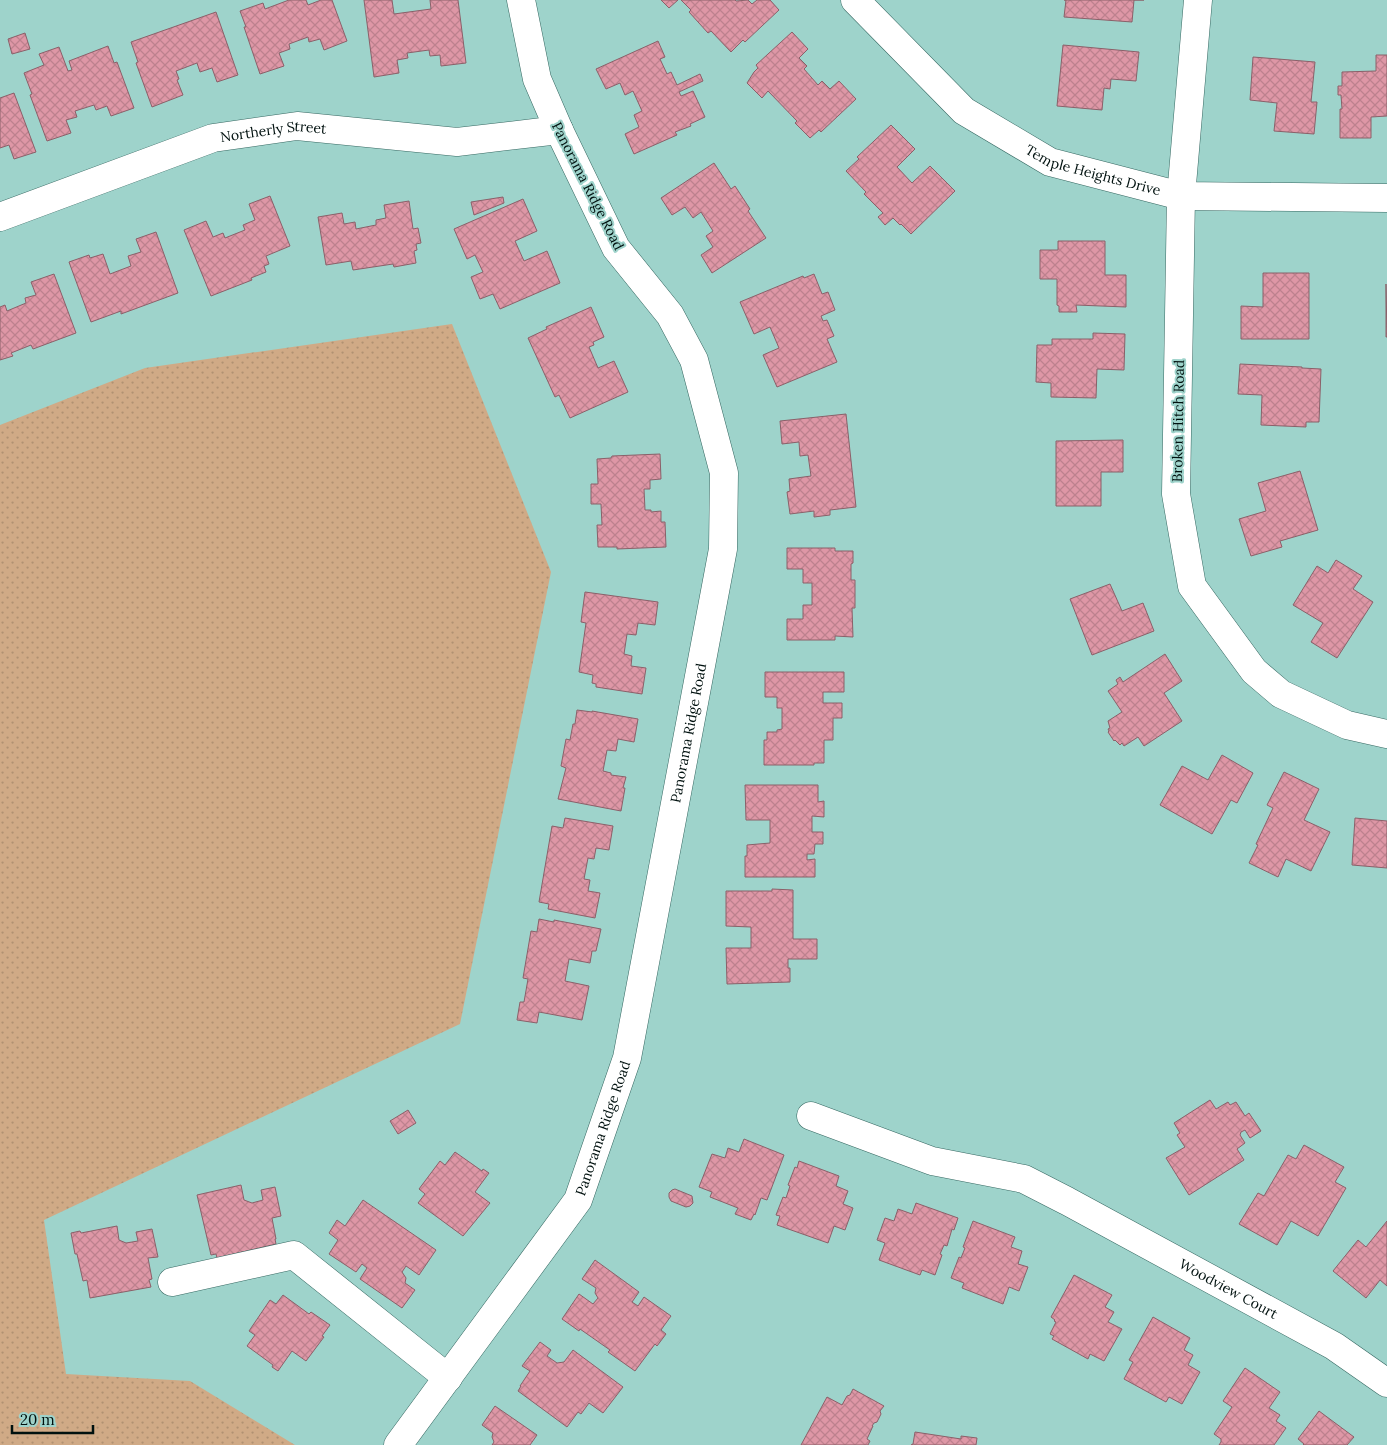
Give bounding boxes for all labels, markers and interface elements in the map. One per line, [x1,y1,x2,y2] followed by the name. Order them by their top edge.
[219,117,328,146] street label: Northerly Street
[548,119,628,253] street label: Panorama Ridge Road
[1022,140,1163,199] street label: Temple Heights Drive
[1168,360,1188,482] street label: Broken Hitch Road
[666,662,710,804] street label: Panorama Ridge Road
[571,1058,634,1198] street label: Panorama Ridge Road
[1176,1255,1281,1323] street label: Woodview Court
[12,1402,94,1434] scale bar
[20,1410,55,1429] text: 20 m

